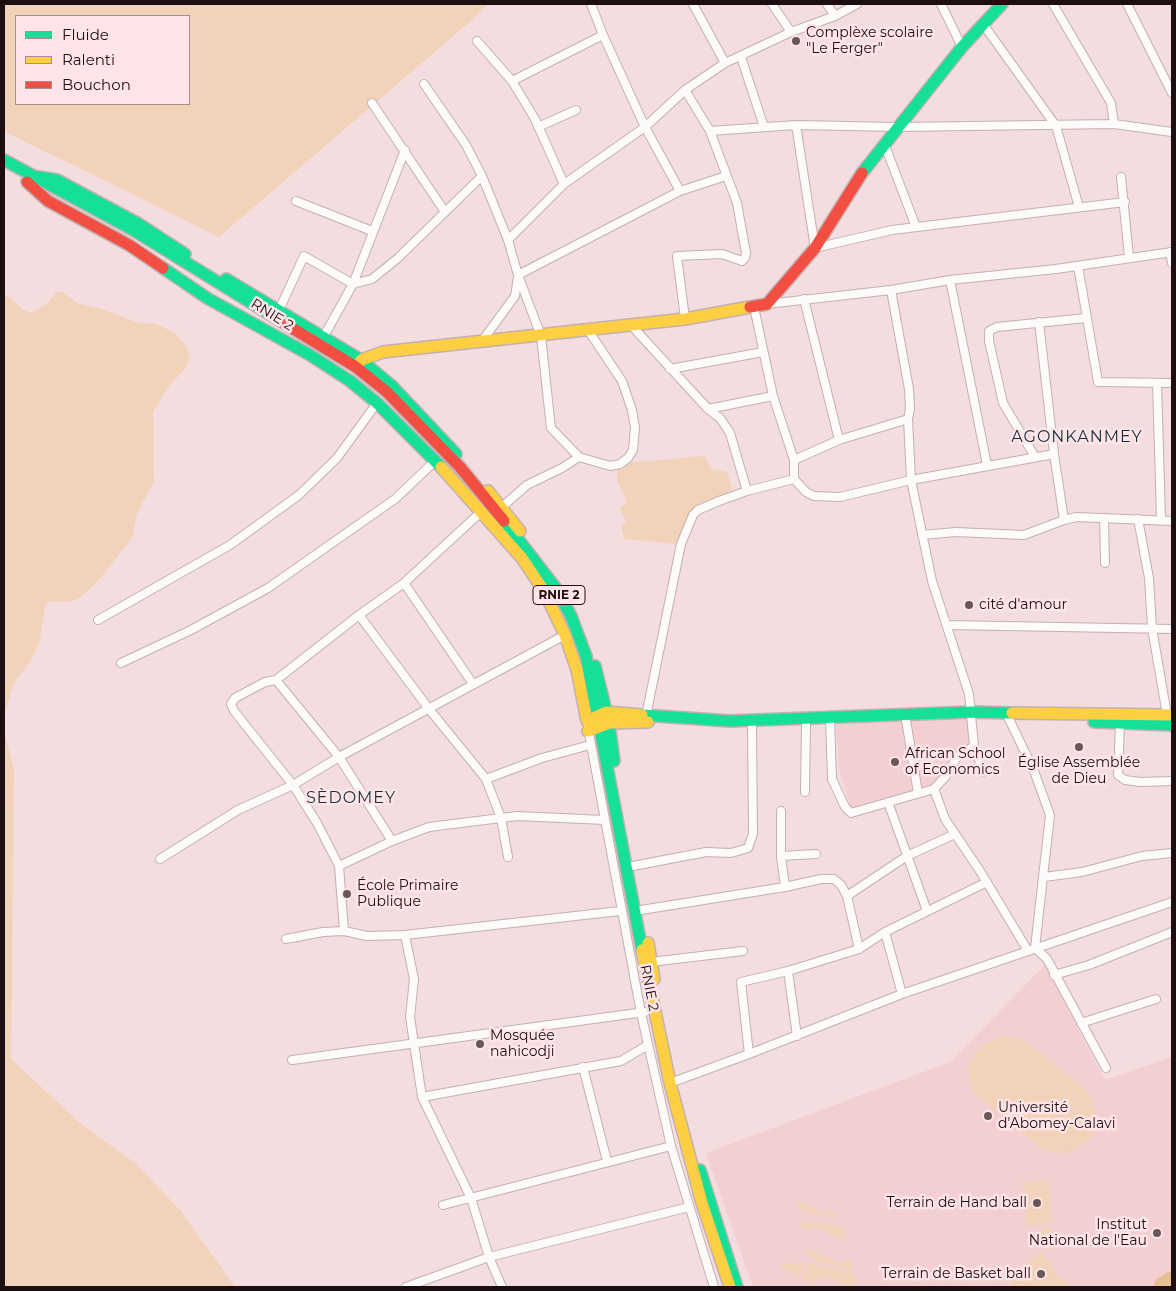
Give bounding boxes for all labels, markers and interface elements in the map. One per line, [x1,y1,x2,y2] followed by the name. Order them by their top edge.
[15,15,190,105] legend
[62,25,109,44] text: Fluide
[806,25,933,58] place label: Complèxe scolaire "Le Ferger"
[790,35,802,47] marker: Complèxe scolaire "Le Ferger"
[62,50,115,69] text: Ralenti
[62,75,131,94] text: Bouchon
[248,295,296,335] street label: RNIE 2
[1010,427,1144,447] district label: AGONKANMEY
[533,586,585,604] road number: RNIE 2
[979,597,1067,613] place label: cité d'amour
[963,599,975,611] marker: cité d'amour
[1073,741,1085,753] marker: Église Assemblée de Dieu
[905,746,1005,779] place label: African School of Economics
[1018,755,1140,788] place label: Église Assemblée de Dieu
[889,756,901,768] marker: African School of Economics
[305,788,397,808] district label: SÈDOMEY
[357,878,458,910] place label: École Primaire Publique
[341,888,353,900] marker: École Primaire Publique
[636,963,662,1013] street label: RNIE 2
[490,1028,555,1060] place label: Mosquée nahicodji
[474,1038,486,1050] marker: Mosquée nahicodji
[998,1100,1115,1132] place label: Université d'Abomey-Calavi
[982,1110,994,1122] marker: Université d'Abomey-Calavi
[886,1195,1027,1211] place label: Terrain de Hand ball
[1031,1197,1043,1209] marker: Terrain de Hand ball
[1029,1217,1147,1250] place label: Institut National de l'Eau
[1151,1227,1163,1239] marker: Institut National de l'Eau
[881,1266,1031,1282] place label: Terrain de Basket ball
[1035,1268,1047,1280] marker: Terrain de Basket ball

